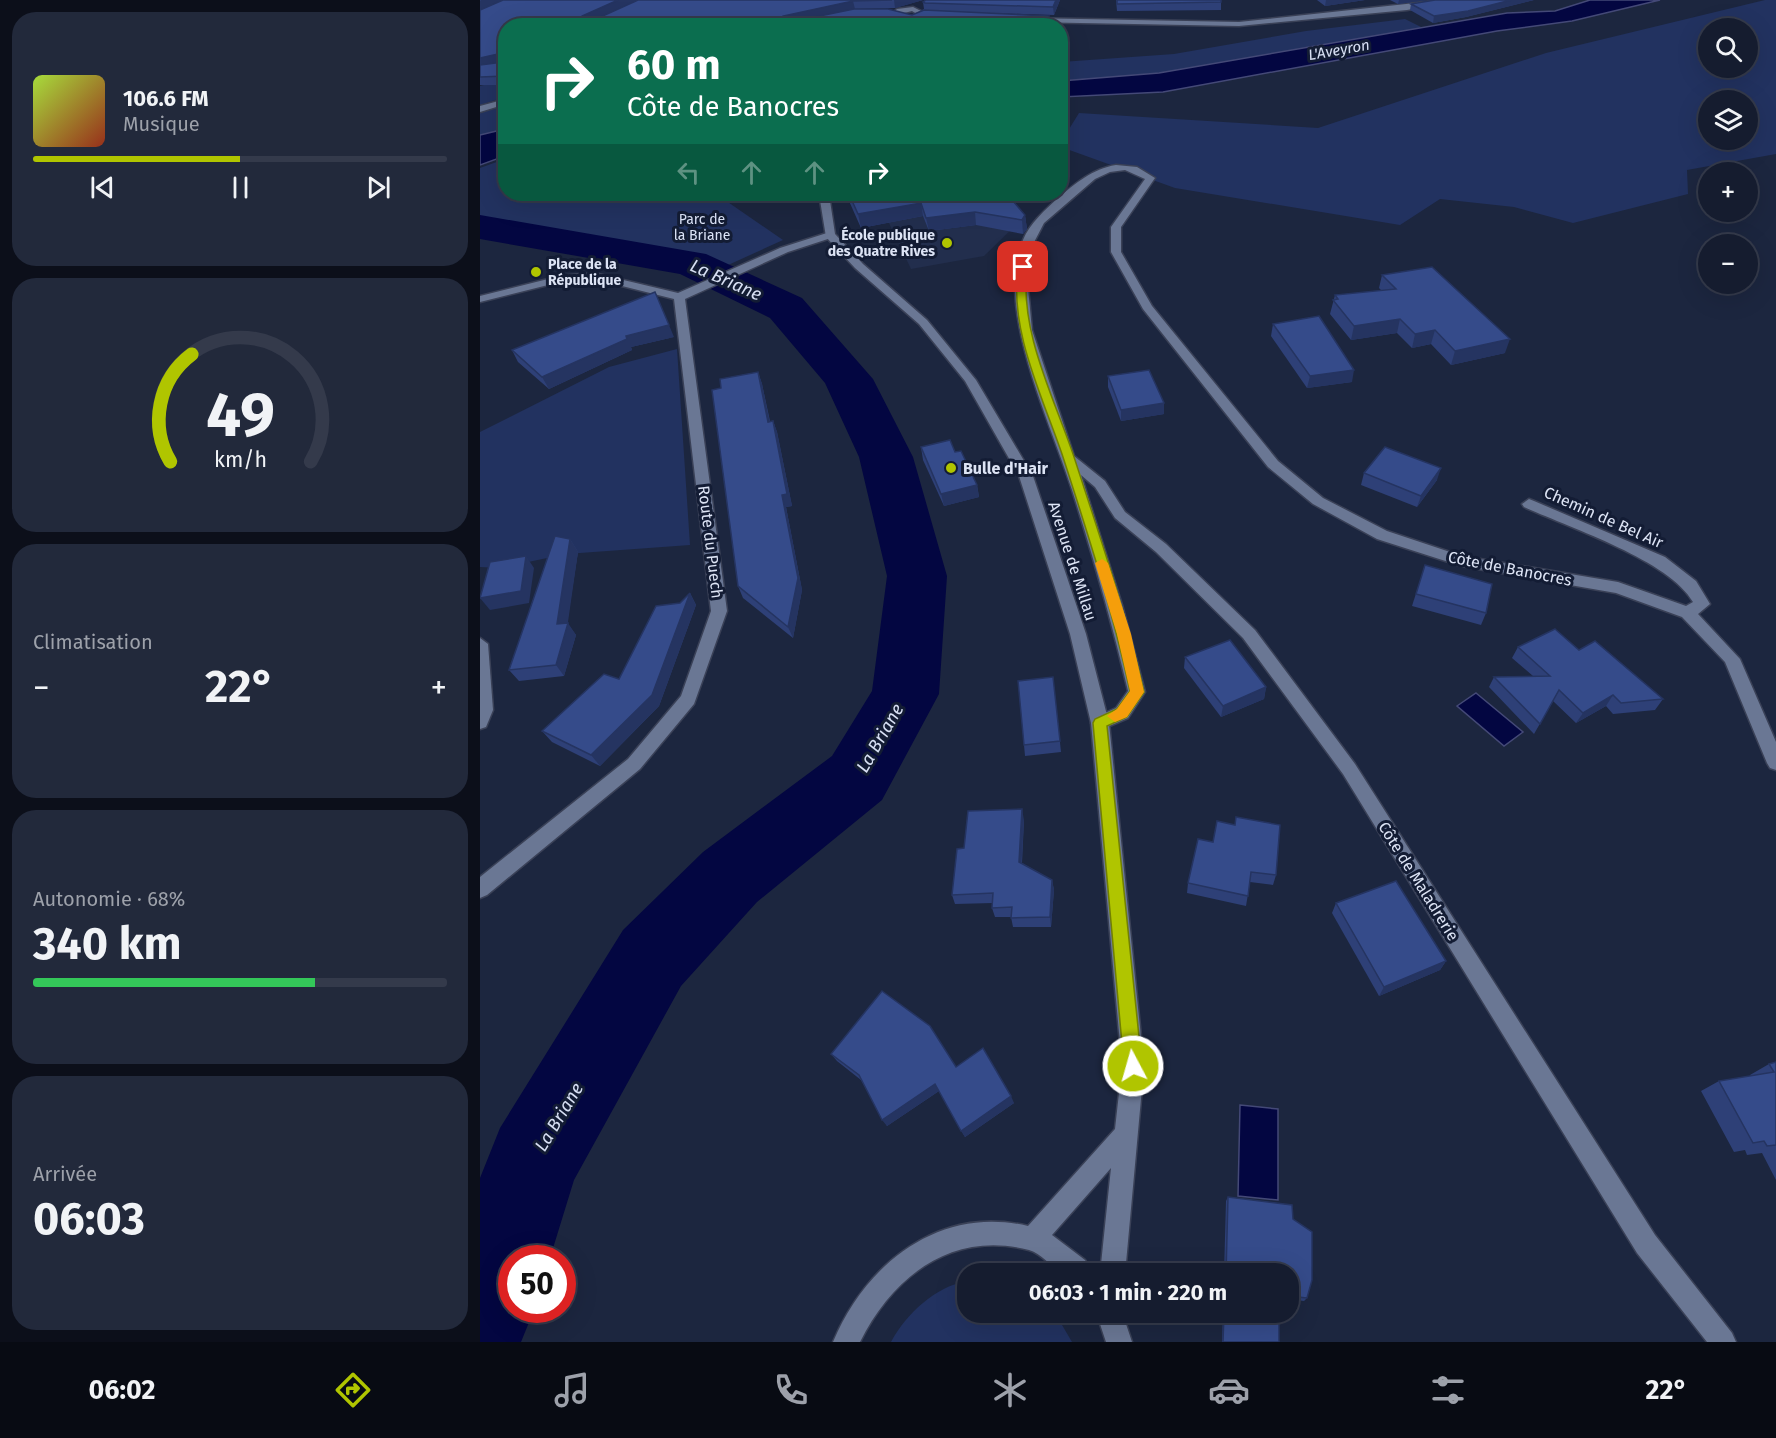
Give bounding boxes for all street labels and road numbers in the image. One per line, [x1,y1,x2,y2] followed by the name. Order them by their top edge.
[1541,483,1667,553] street label: Chemin de Bel Air
[694,485,727,600] street label: Route du Puech
[1044,499,1101,623] street label: Avenue de Millau
[1446,547,1573,590] street label: Côte de Banocres
[1374,818,1463,944] street label: Côte de Maladrerie

